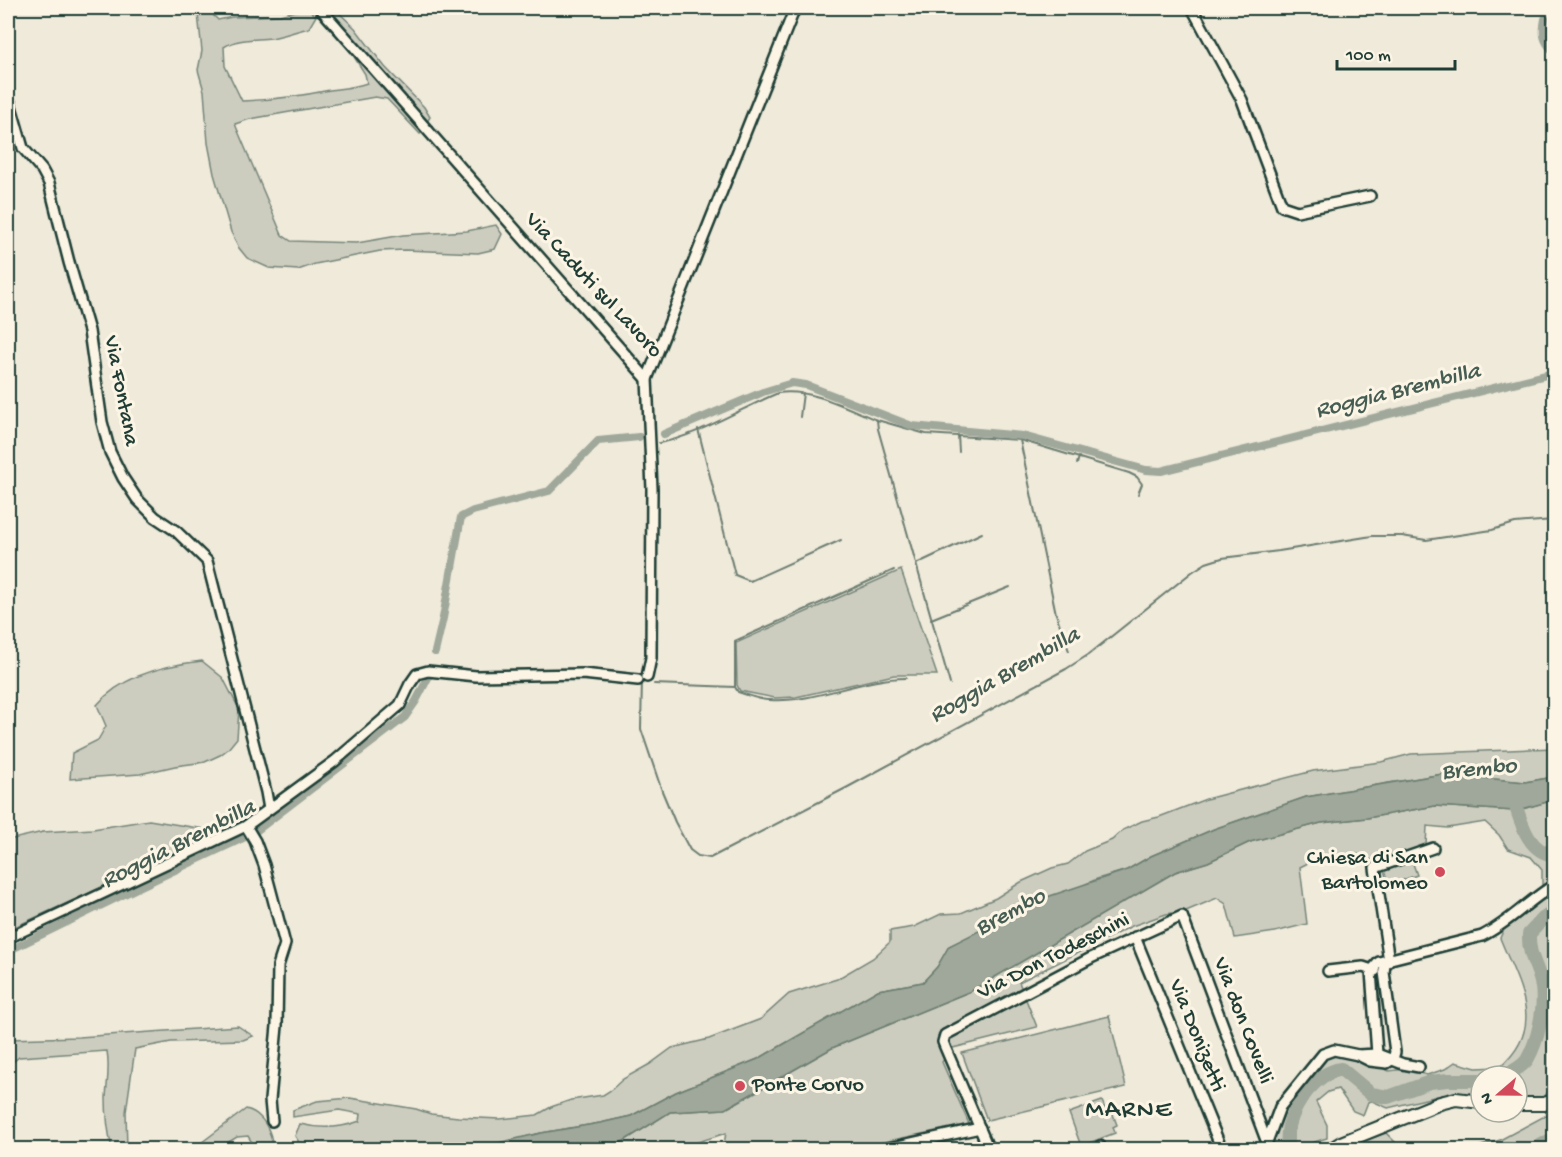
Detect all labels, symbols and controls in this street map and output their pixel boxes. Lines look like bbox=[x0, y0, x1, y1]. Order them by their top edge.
scale bar bbox=[1337, 33, 1456, 71]
text: 100 m bbox=[1345, 46, 1391, 67]
street label: Via Caduti sul Lavoro bbox=[518, 207, 667, 364]
street label: Via Fontana bbox=[96, 333, 144, 449]
water label: Roggia Brembilla bbox=[1313, 357, 1485, 426]
water label: Roggia Brembilla bbox=[925, 620, 1087, 731]
water label: Brembo bbox=[1440, 752, 1519, 788]
water label: Roggia Brembilla bbox=[97, 793, 262, 896]
place label: Chiesa di San Bartolomeo bbox=[1307, 846, 1429, 897]
marker: Chiesa di San Bartolomeo bbox=[1433, 865, 1447, 879]
water label: Brembo bbox=[971, 882, 1052, 943]
street label: Via Don Todeschini bbox=[973, 907, 1134, 1007]
street label: Via don Covelli bbox=[1206, 953, 1278, 1088]
street label: Via Donizetti bbox=[1161, 975, 1230, 1096]
north arrow bbox=[1469, 1064, 1529, 1124]
place label: Ponte Corvo bbox=[751, 1073, 864, 1099]
marker: Ponte Corvo bbox=[733, 1079, 747, 1093]
text: N bbox=[1477, 1089, 1499, 1106]
district label: MARNE bbox=[1085, 1096, 1173, 1127]

